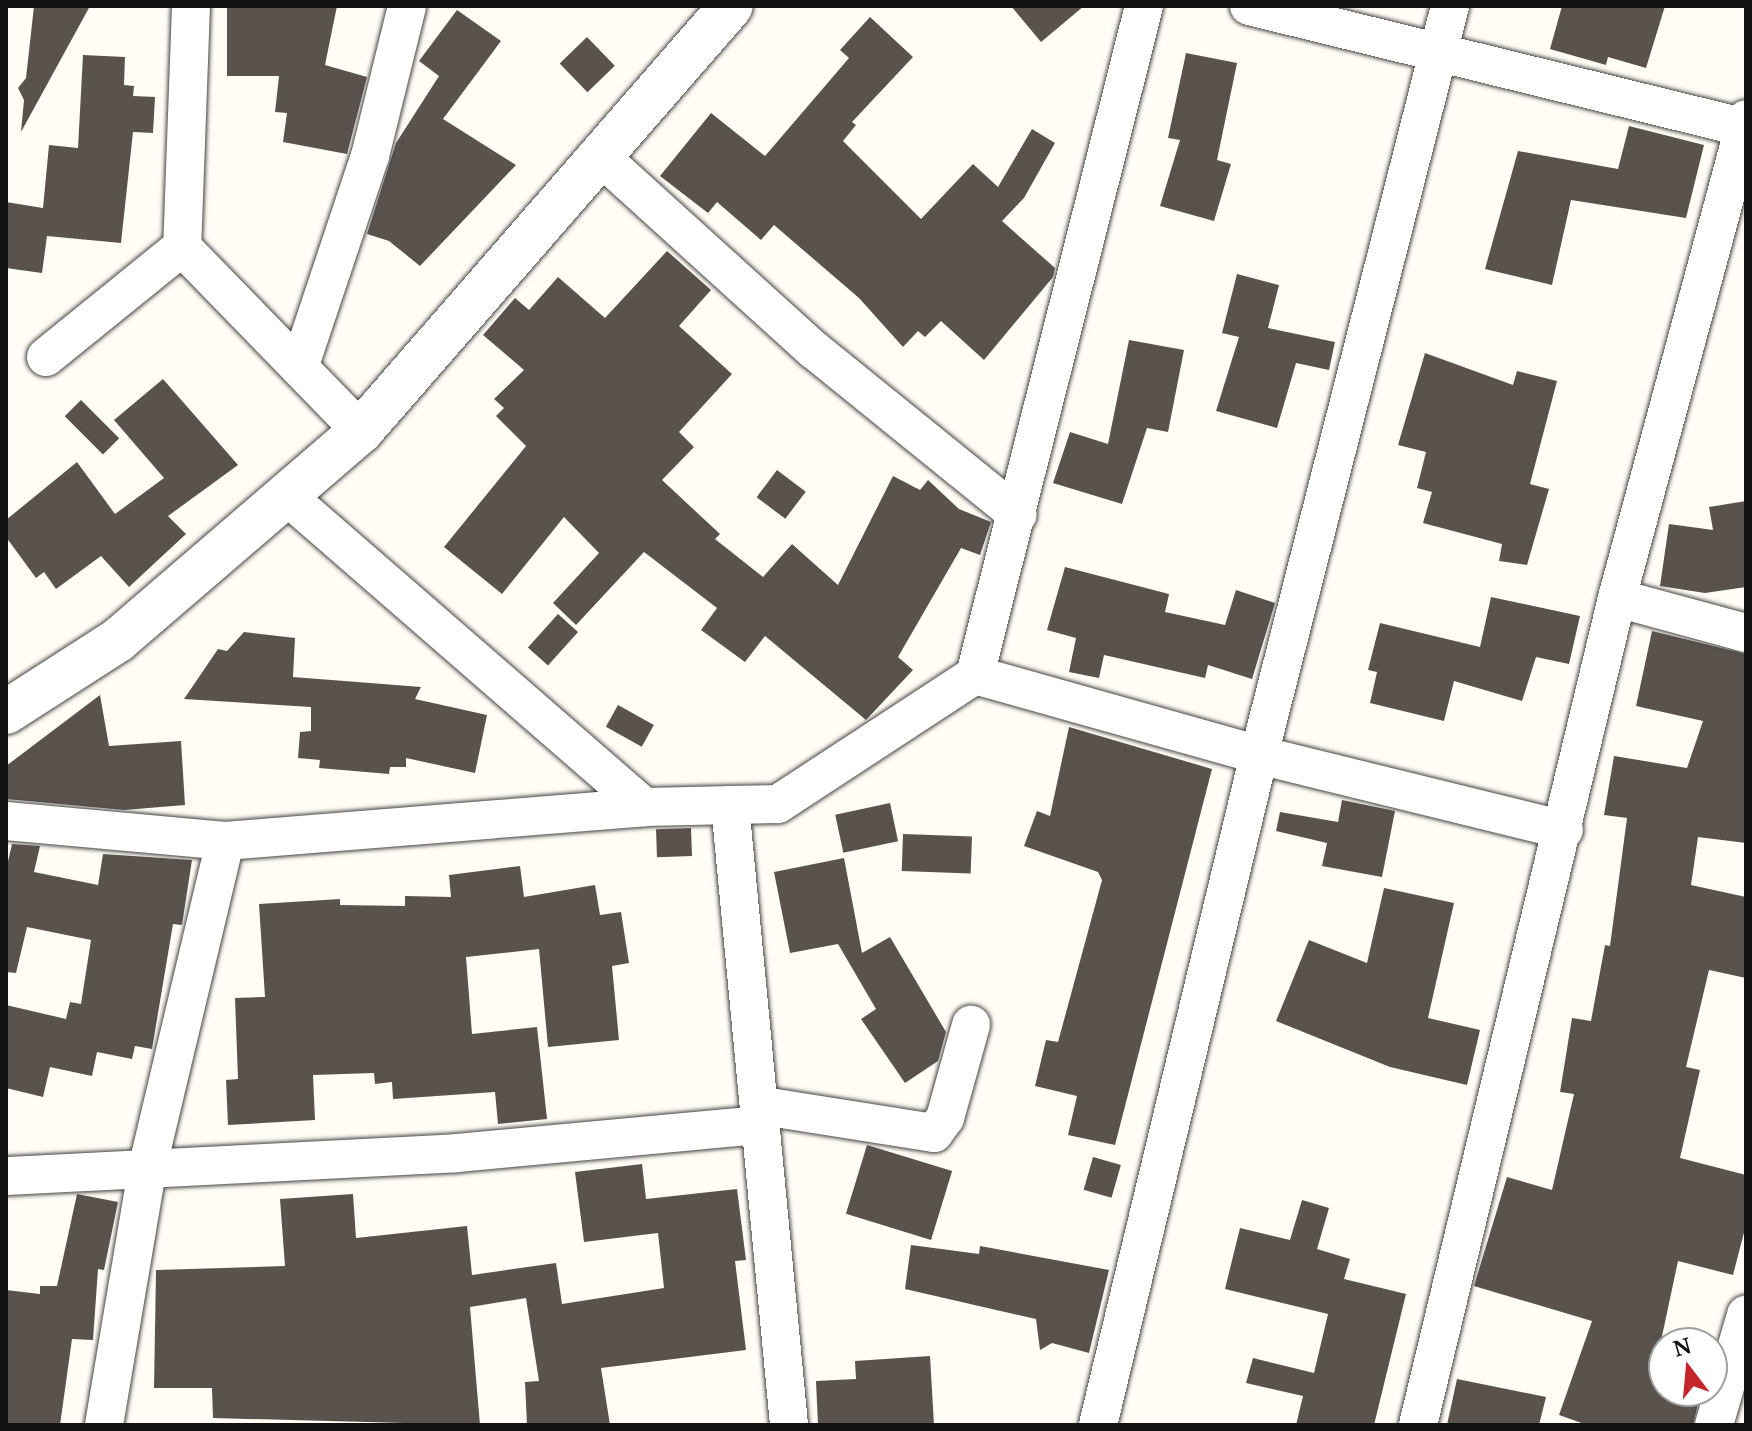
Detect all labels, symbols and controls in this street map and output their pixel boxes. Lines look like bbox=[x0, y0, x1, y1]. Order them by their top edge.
north arrow bbox=[1648, 1327, 1728, 1407]
text: N bbox=[1669, 1329, 1694, 1363]

